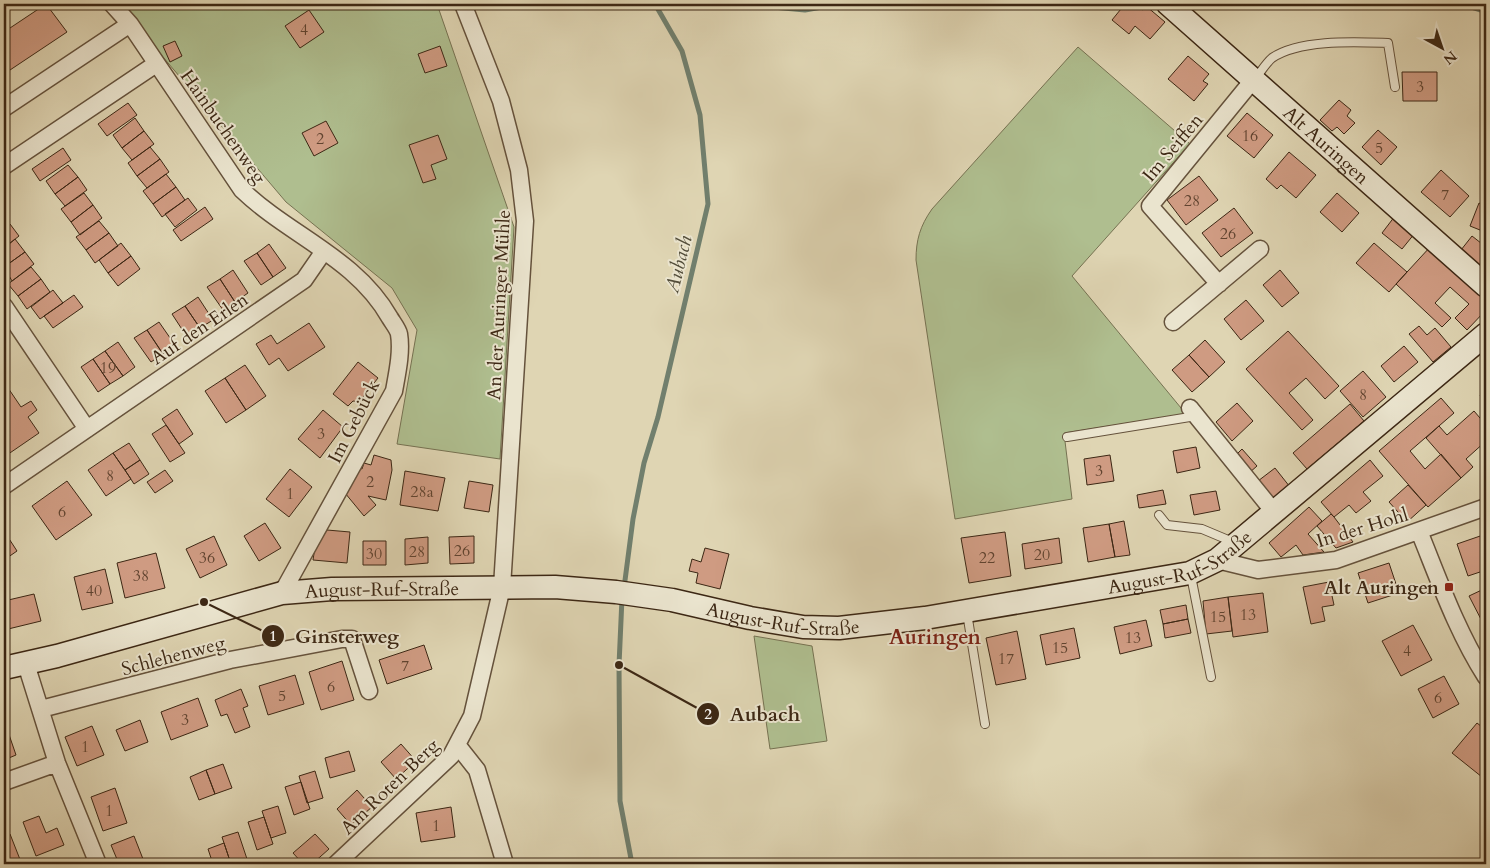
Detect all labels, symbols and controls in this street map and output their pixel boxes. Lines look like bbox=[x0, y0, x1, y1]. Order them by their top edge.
house number: 4 bbox=[300, 19, 308, 41]
north arrow bbox=[1418, 22, 1468, 72]
text: N bbox=[1439, 46, 1461, 69]
street label: Hainbuchenweg bbox=[174, 64, 272, 189]
house number: 3 bbox=[1416, 76, 1424, 98]
street label: Alt Auringen bbox=[1277, 100, 1375, 191]
street label: Im Seiffen bbox=[1136, 108, 1209, 187]
house number: 16 bbox=[1242, 125, 1258, 147]
house number: 2 bbox=[316, 128, 324, 150]
house number: 5 bbox=[1375, 137, 1383, 159]
house number: 7 bbox=[1441, 184, 1449, 206]
house number: 28 bbox=[1184, 190, 1200, 212]
street label: An der Auringer Mühle bbox=[481, 209, 517, 401]
house number: 26 bbox=[1220, 223, 1236, 245]
water label: Aubach bbox=[658, 232, 699, 297]
street label: Auf den Erlen bbox=[146, 287, 254, 371]
house number: 19 bbox=[100, 357, 116, 379]
street label: Im Gebück bbox=[322, 374, 386, 468]
house number: 8 bbox=[1359, 384, 1367, 406]
house number: 3 bbox=[317, 423, 325, 445]
house number: 3 bbox=[1095, 460, 1103, 482]
house number: 8 bbox=[106, 465, 114, 487]
house number: 2 bbox=[366, 471, 374, 493]
house number: 28a bbox=[410, 481, 434, 503]
house number: 1 bbox=[286, 483, 294, 505]
house number: 6 bbox=[58, 501, 66, 523]
street label: In der Hohl bbox=[1313, 502, 1411, 554]
street label: August-Ruf-Straße bbox=[1106, 524, 1258, 601]
house number: 26 bbox=[454, 540, 470, 562]
house number: 28 bbox=[409, 541, 425, 563]
house number: 30 bbox=[366, 543, 382, 565]
house number: 20 bbox=[1034, 544, 1050, 566]
house number: 36 bbox=[199, 547, 215, 569]
house number: 22 bbox=[979, 547, 995, 569]
house number: 38 bbox=[133, 565, 149, 587]
place label: Alt Auringen bbox=[1324, 575, 1440, 601]
street label: August-Ruf-Straße bbox=[304, 576, 459, 605]
house number: 40 bbox=[86, 580, 102, 602]
marker: Alt Auringen bbox=[1443, 581, 1455, 593]
street label: August-Ruf-Straße bbox=[704, 596, 861, 642]
house number: 13 bbox=[1240, 604, 1256, 626]
house number: 15 bbox=[1210, 606, 1226, 628]
callout: Ginsterweg bbox=[260, 618, 409, 653]
text: Ginsterweg bbox=[295, 623, 399, 650]
district label: Auringen bbox=[889, 623, 982, 652]
text: 1 bbox=[269, 626, 277, 646]
house number: 13 bbox=[1125, 627, 1141, 649]
street label: Schlehenweg bbox=[118, 630, 228, 682]
house number: 15 bbox=[1052, 637, 1068, 659]
house number: 4 bbox=[1403, 640, 1411, 662]
house number: 17 bbox=[998, 648, 1014, 670]
house number: 7 bbox=[401, 655, 409, 677]
house number: 6 bbox=[327, 676, 335, 698]
house number: 5 bbox=[278, 685, 286, 707]
house number: 6 bbox=[1434, 687, 1442, 709]
callout: Aubach bbox=[695, 696, 811, 731]
text: Aubach bbox=[730, 701, 801, 728]
text: 2 bbox=[704, 704, 712, 724]
house number: 3 bbox=[181, 709, 189, 731]
street label: Am Roten Berg bbox=[335, 733, 445, 840]
house number: 1 bbox=[81, 736, 89, 758]
house number: 1 bbox=[105, 800, 113, 822]
house number: 1 bbox=[432, 815, 440, 837]

